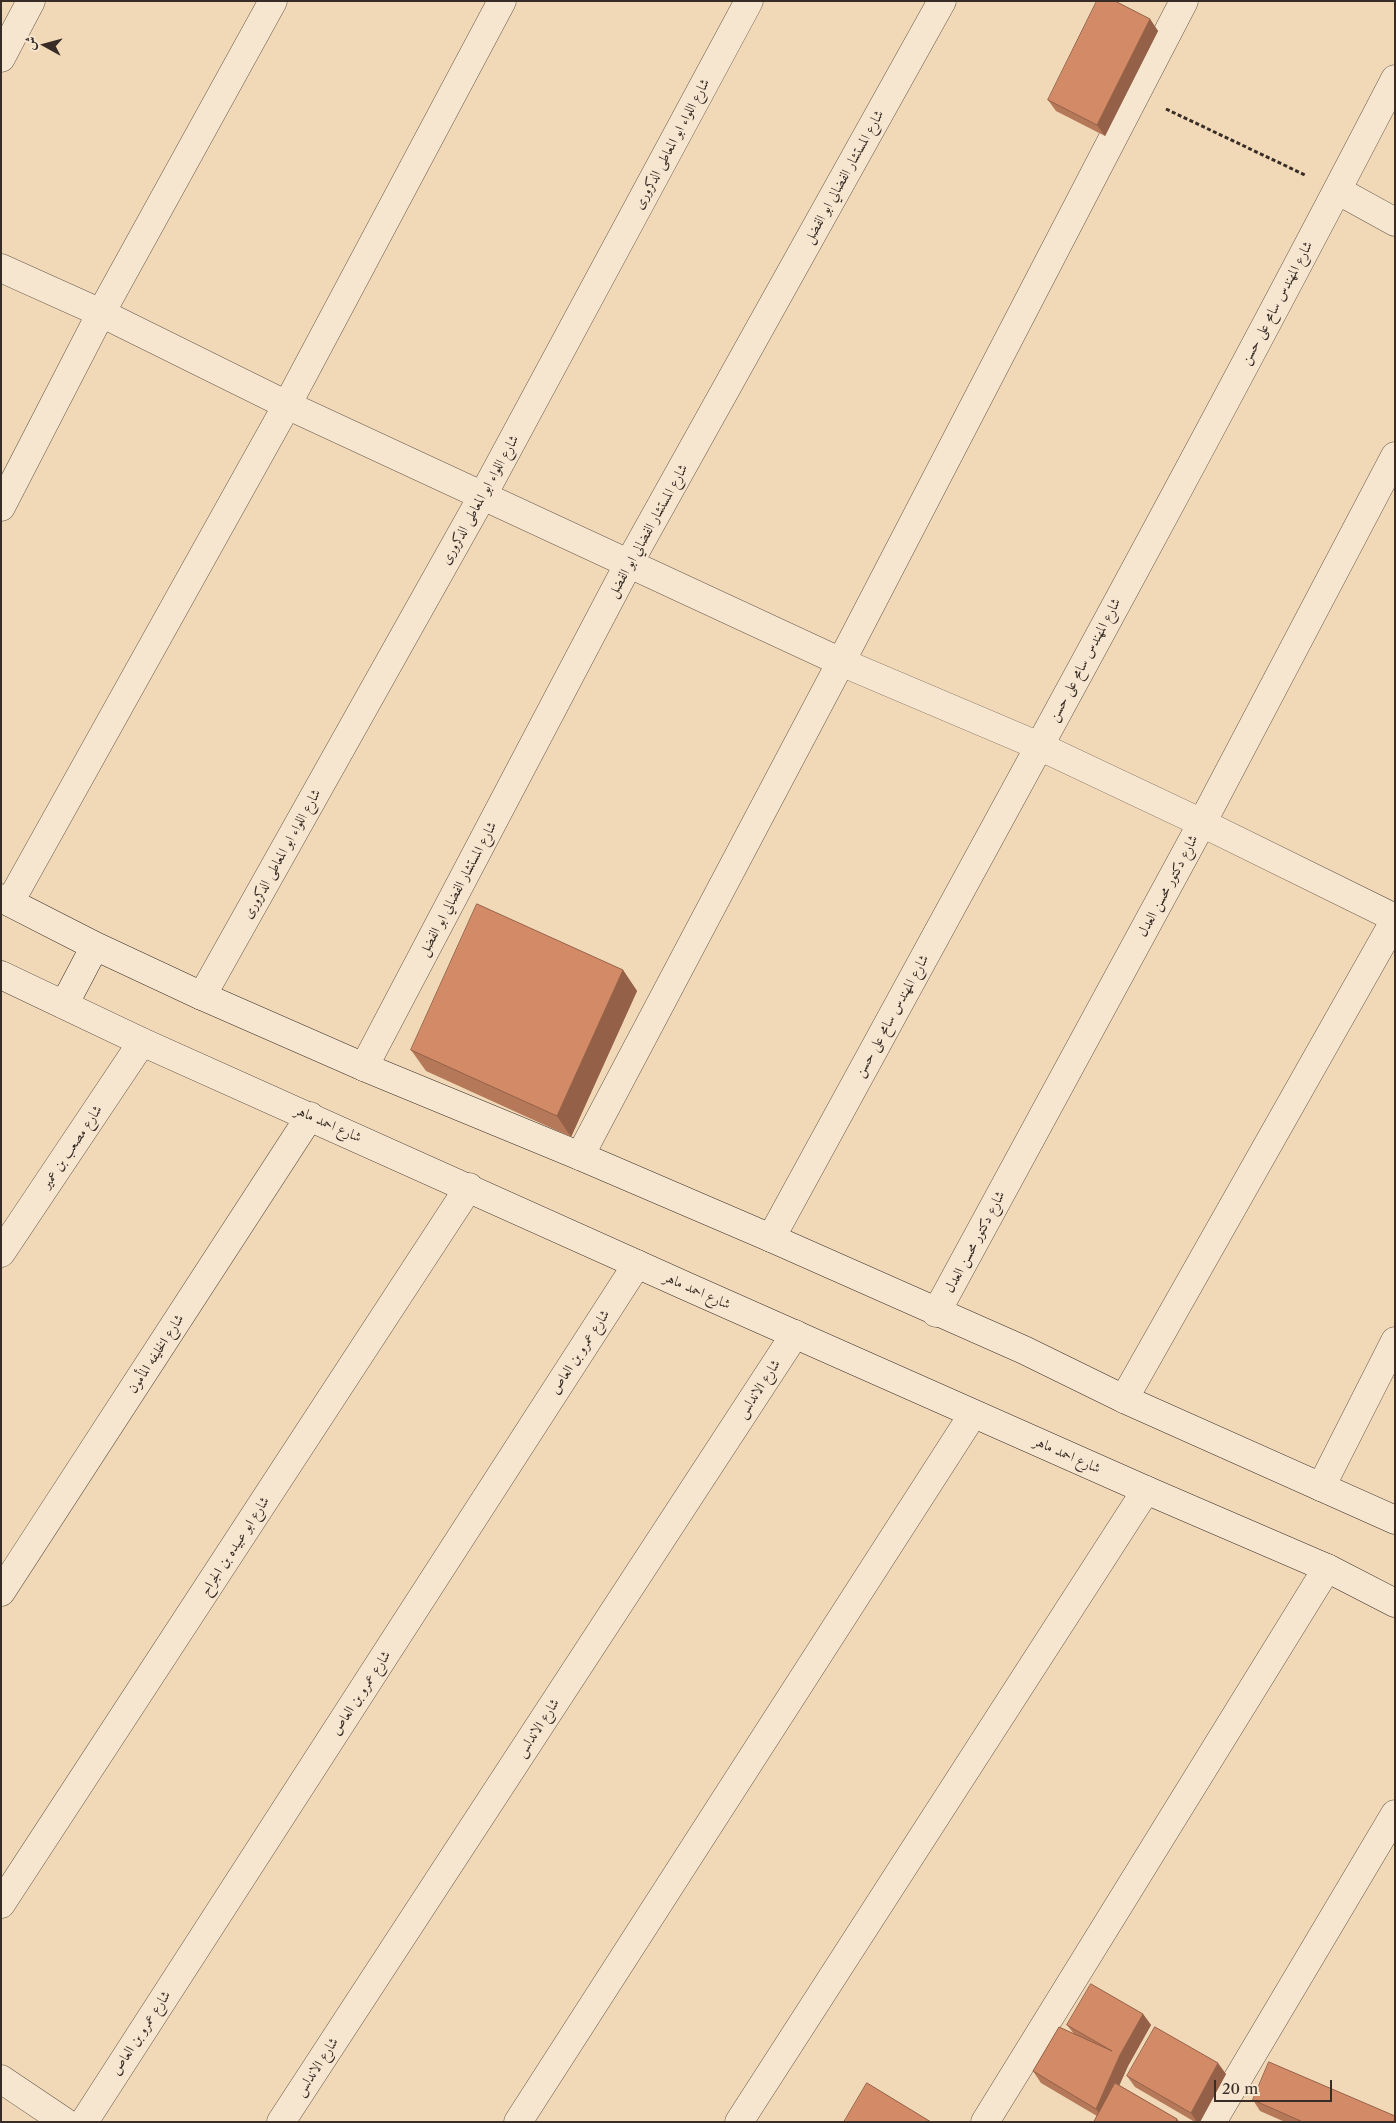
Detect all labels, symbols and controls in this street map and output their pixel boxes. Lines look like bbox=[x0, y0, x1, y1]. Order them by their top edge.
north arrow bbox=[20, 20, 70, 70]
text: ش bbox=[20, 35, 40, 51]
street label: شارع اللواء ابو المعاطى الدكرورى bbox=[630, 76, 714, 212]
street label: شارع المستشار الفضالي ابو الفضل bbox=[800, 107, 888, 247]
street label: شارع المهندس سامح على حسن bbox=[1237, 238, 1317, 368]
street label: شارع اللواء ابو المعاطى الدكرورى bbox=[437, 432, 523, 568]
street label: شارع المستشار الفضالي ابو الفضل bbox=[604, 461, 692, 601]
street label: شارع المهندس سامح على حسن bbox=[1045, 595, 1125, 725]
street label: شارع اللواء ابو المعاطى الدكرورى bbox=[239, 786, 325, 922]
street label: شارع المستشار الفضالي ابو الفضل bbox=[415, 819, 501, 959]
street label: شارع دكتور محسن العدل bbox=[1134, 832, 1202, 940]
street label: شارع المهندس سامح على حسن bbox=[851, 952, 933, 1080]
street label: شارع مصعب بن عمير bbox=[38, 1102, 106, 1192]
street label: شارع احمد ماهر bbox=[292, 1102, 364, 1146]
street label: شارع دكتور محسن العدل bbox=[941, 1188, 1009, 1296]
street label: شارع احمد ماهر bbox=[661, 1269, 733, 1313]
street label: شارع عمرو بن العاص bbox=[547, 1307, 613, 1397]
street label: شارع الخليفه المأمون bbox=[124, 1311, 188, 1397]
street label: شارع الاندلس bbox=[734, 1356, 784, 1422]
street label: شارع احمد ماهر bbox=[1031, 1433, 1103, 1477]
street label: شارع ابو عبيده بن الجراح bbox=[197, 1493, 273, 1599]
street label: شارع عمرو بن العاص bbox=[328, 1648, 394, 1738]
street label: شارع الاندلس bbox=[513, 1695, 563, 1761]
street label: شارع عمرو بن العاص bbox=[108, 1988, 174, 2078]
street label: شارع الاندلس bbox=[292, 2034, 342, 2100]
scale bar bbox=[1216, 2070, 1334, 2102]
text: 20 m bbox=[1222, 2079, 1258, 2098]

